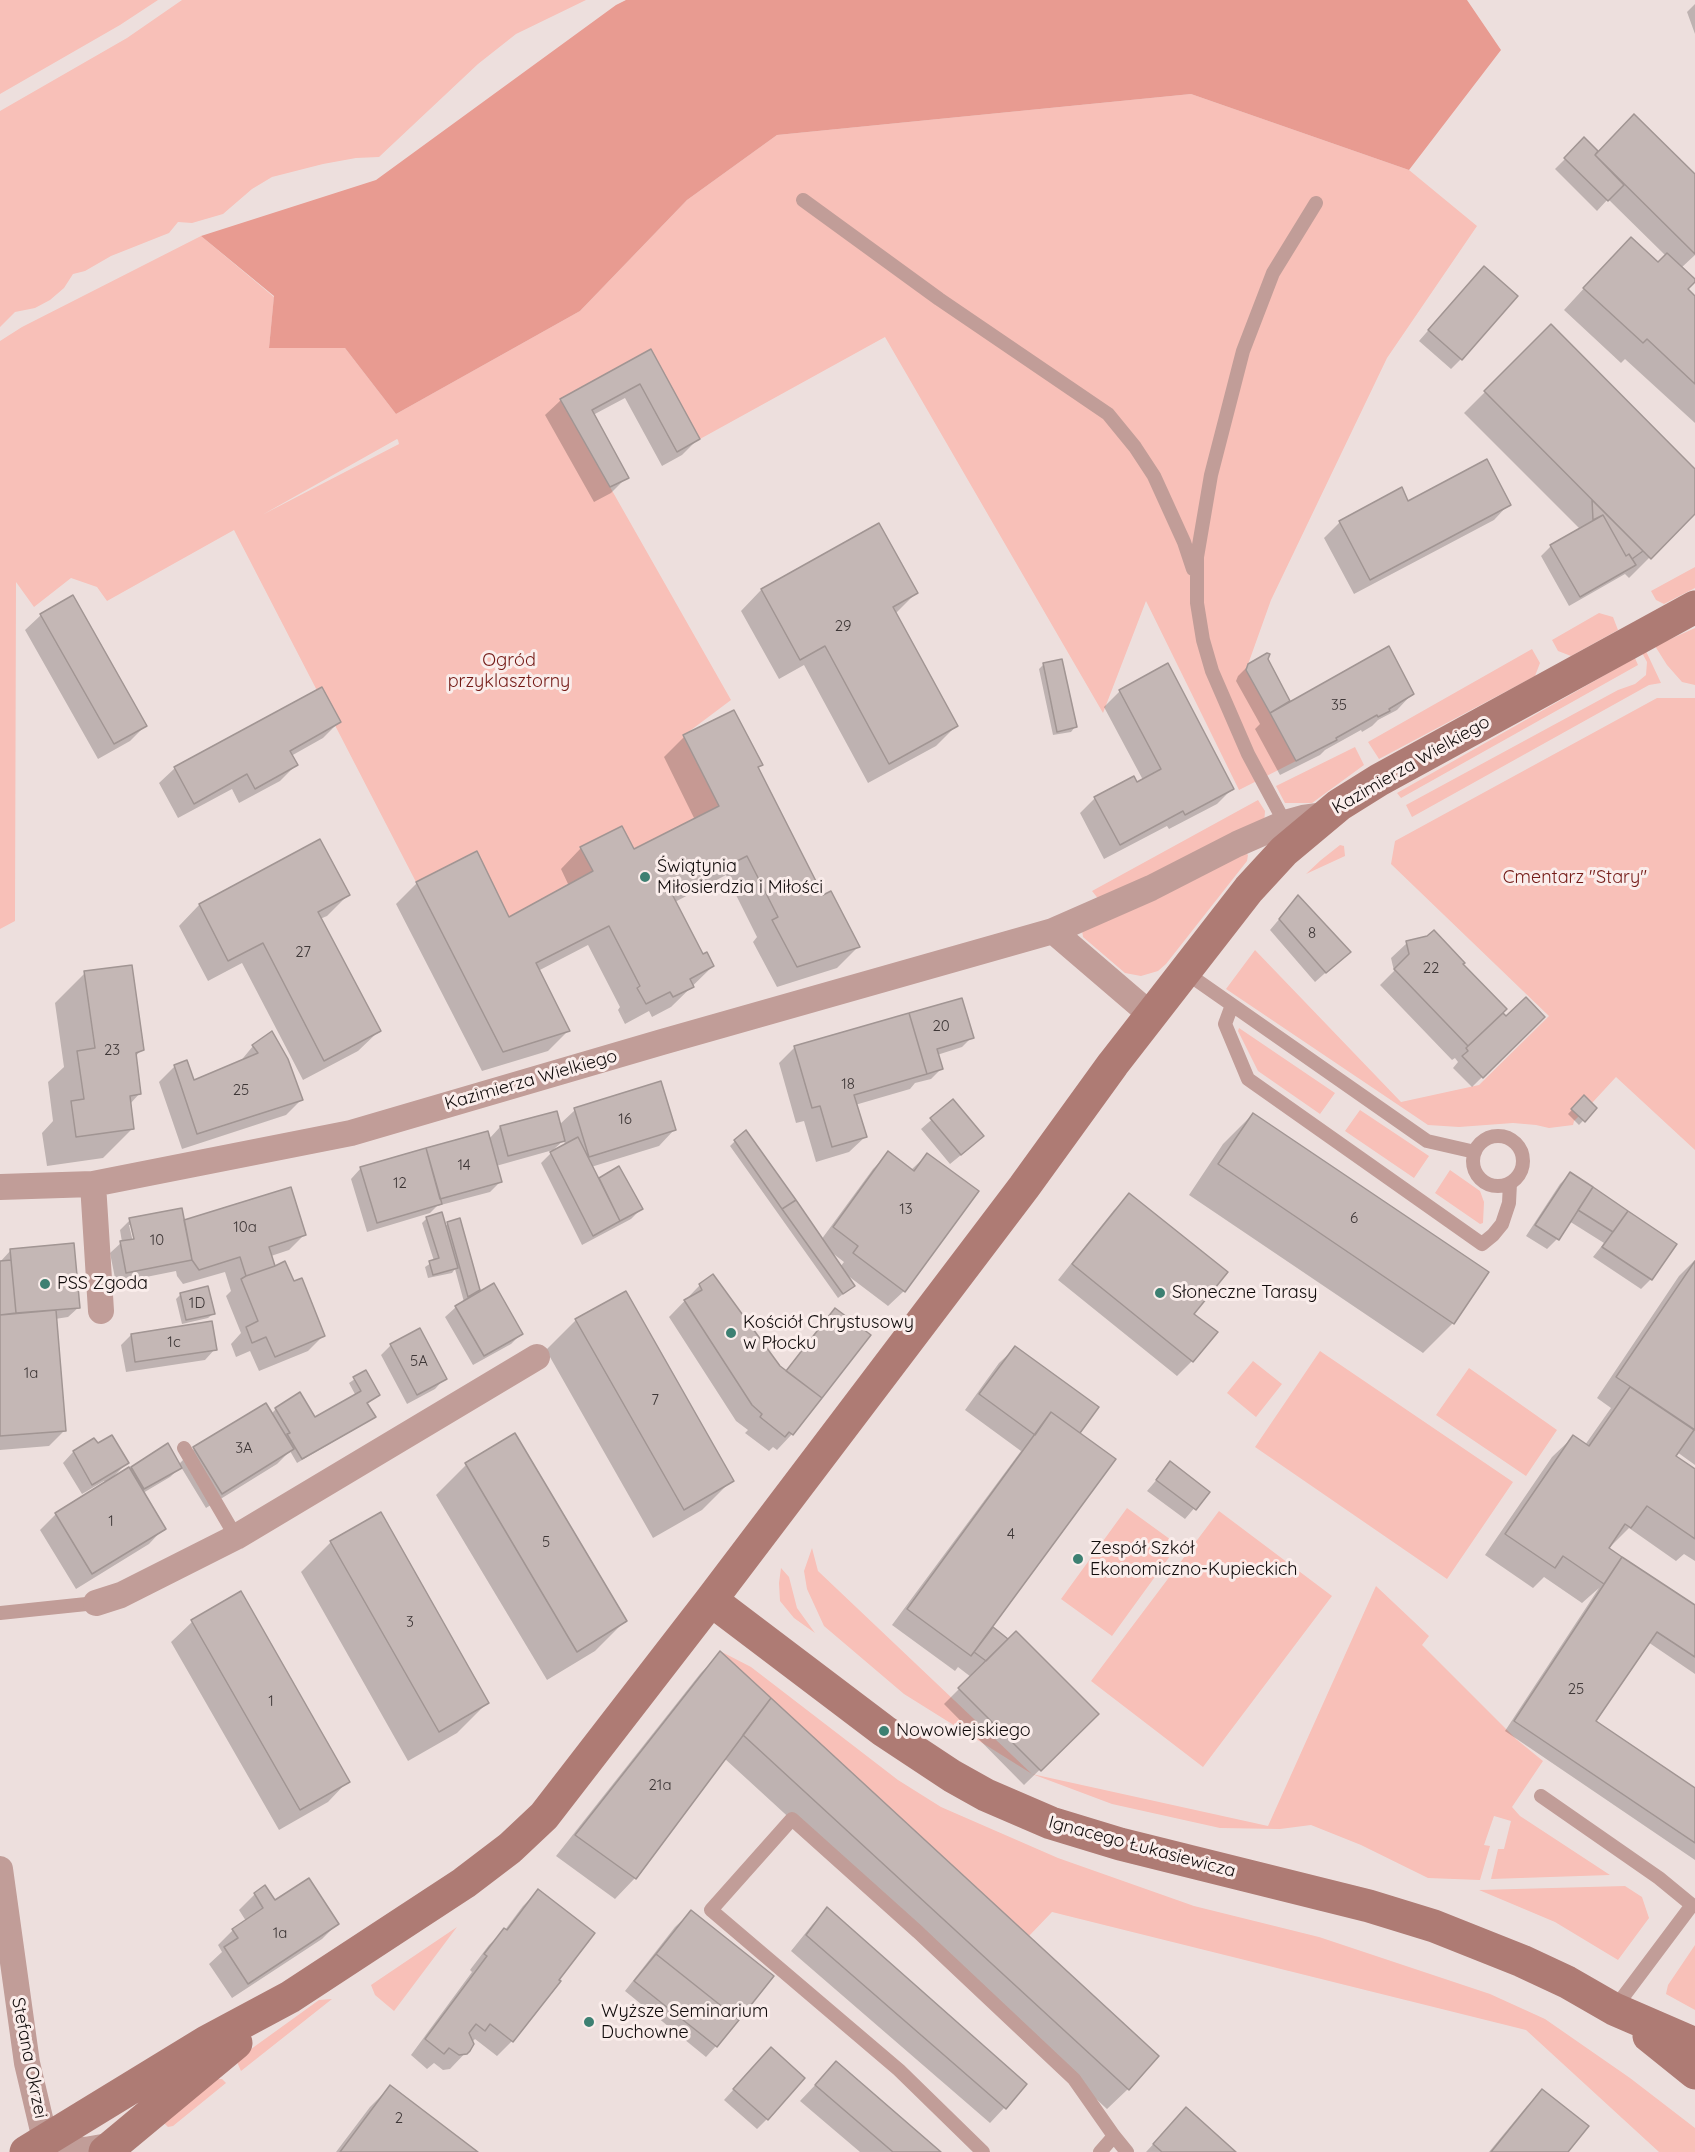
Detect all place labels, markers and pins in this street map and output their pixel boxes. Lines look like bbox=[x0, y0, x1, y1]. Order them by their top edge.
place label: Świątynia Miłosierdzia i Miłości bbox=[657, 856, 823, 898]
marker: Świątynia Miłosierdzia i Miłości bbox=[638, 870, 652, 884]
place label: PSS Zgoda bbox=[57, 1273, 148, 1295]
marker: PSS Zgoda bbox=[38, 1277, 52, 1291]
place label: Słoneczne Tarasy bbox=[1172, 1282, 1317, 1304]
marker: Słoneczne Tarasy bbox=[1153, 1286, 1167, 1300]
place label: Kościół Chrystusowy w Płocku bbox=[743, 1312, 914, 1354]
marker: Kościół Chrystusowy w Płocku bbox=[724, 1326, 738, 1340]
place label: Zespół Szkół Ekonomiczno-Kupieckich bbox=[1090, 1538, 1298, 1580]
marker: Zespół Szkół Ekonomiczno-Kupieckich bbox=[1071, 1552, 1085, 1566]
place label: Nowowiejskiego bbox=[896, 1720, 1031, 1742]
marker: Nowowiejskiego bbox=[877, 1724, 891, 1738]
place label: Wyższe Seminarium Duchowne bbox=[601, 2001, 769, 2044]
marker: Wyższe Seminarium Duchowne bbox=[582, 2015, 596, 2029]

